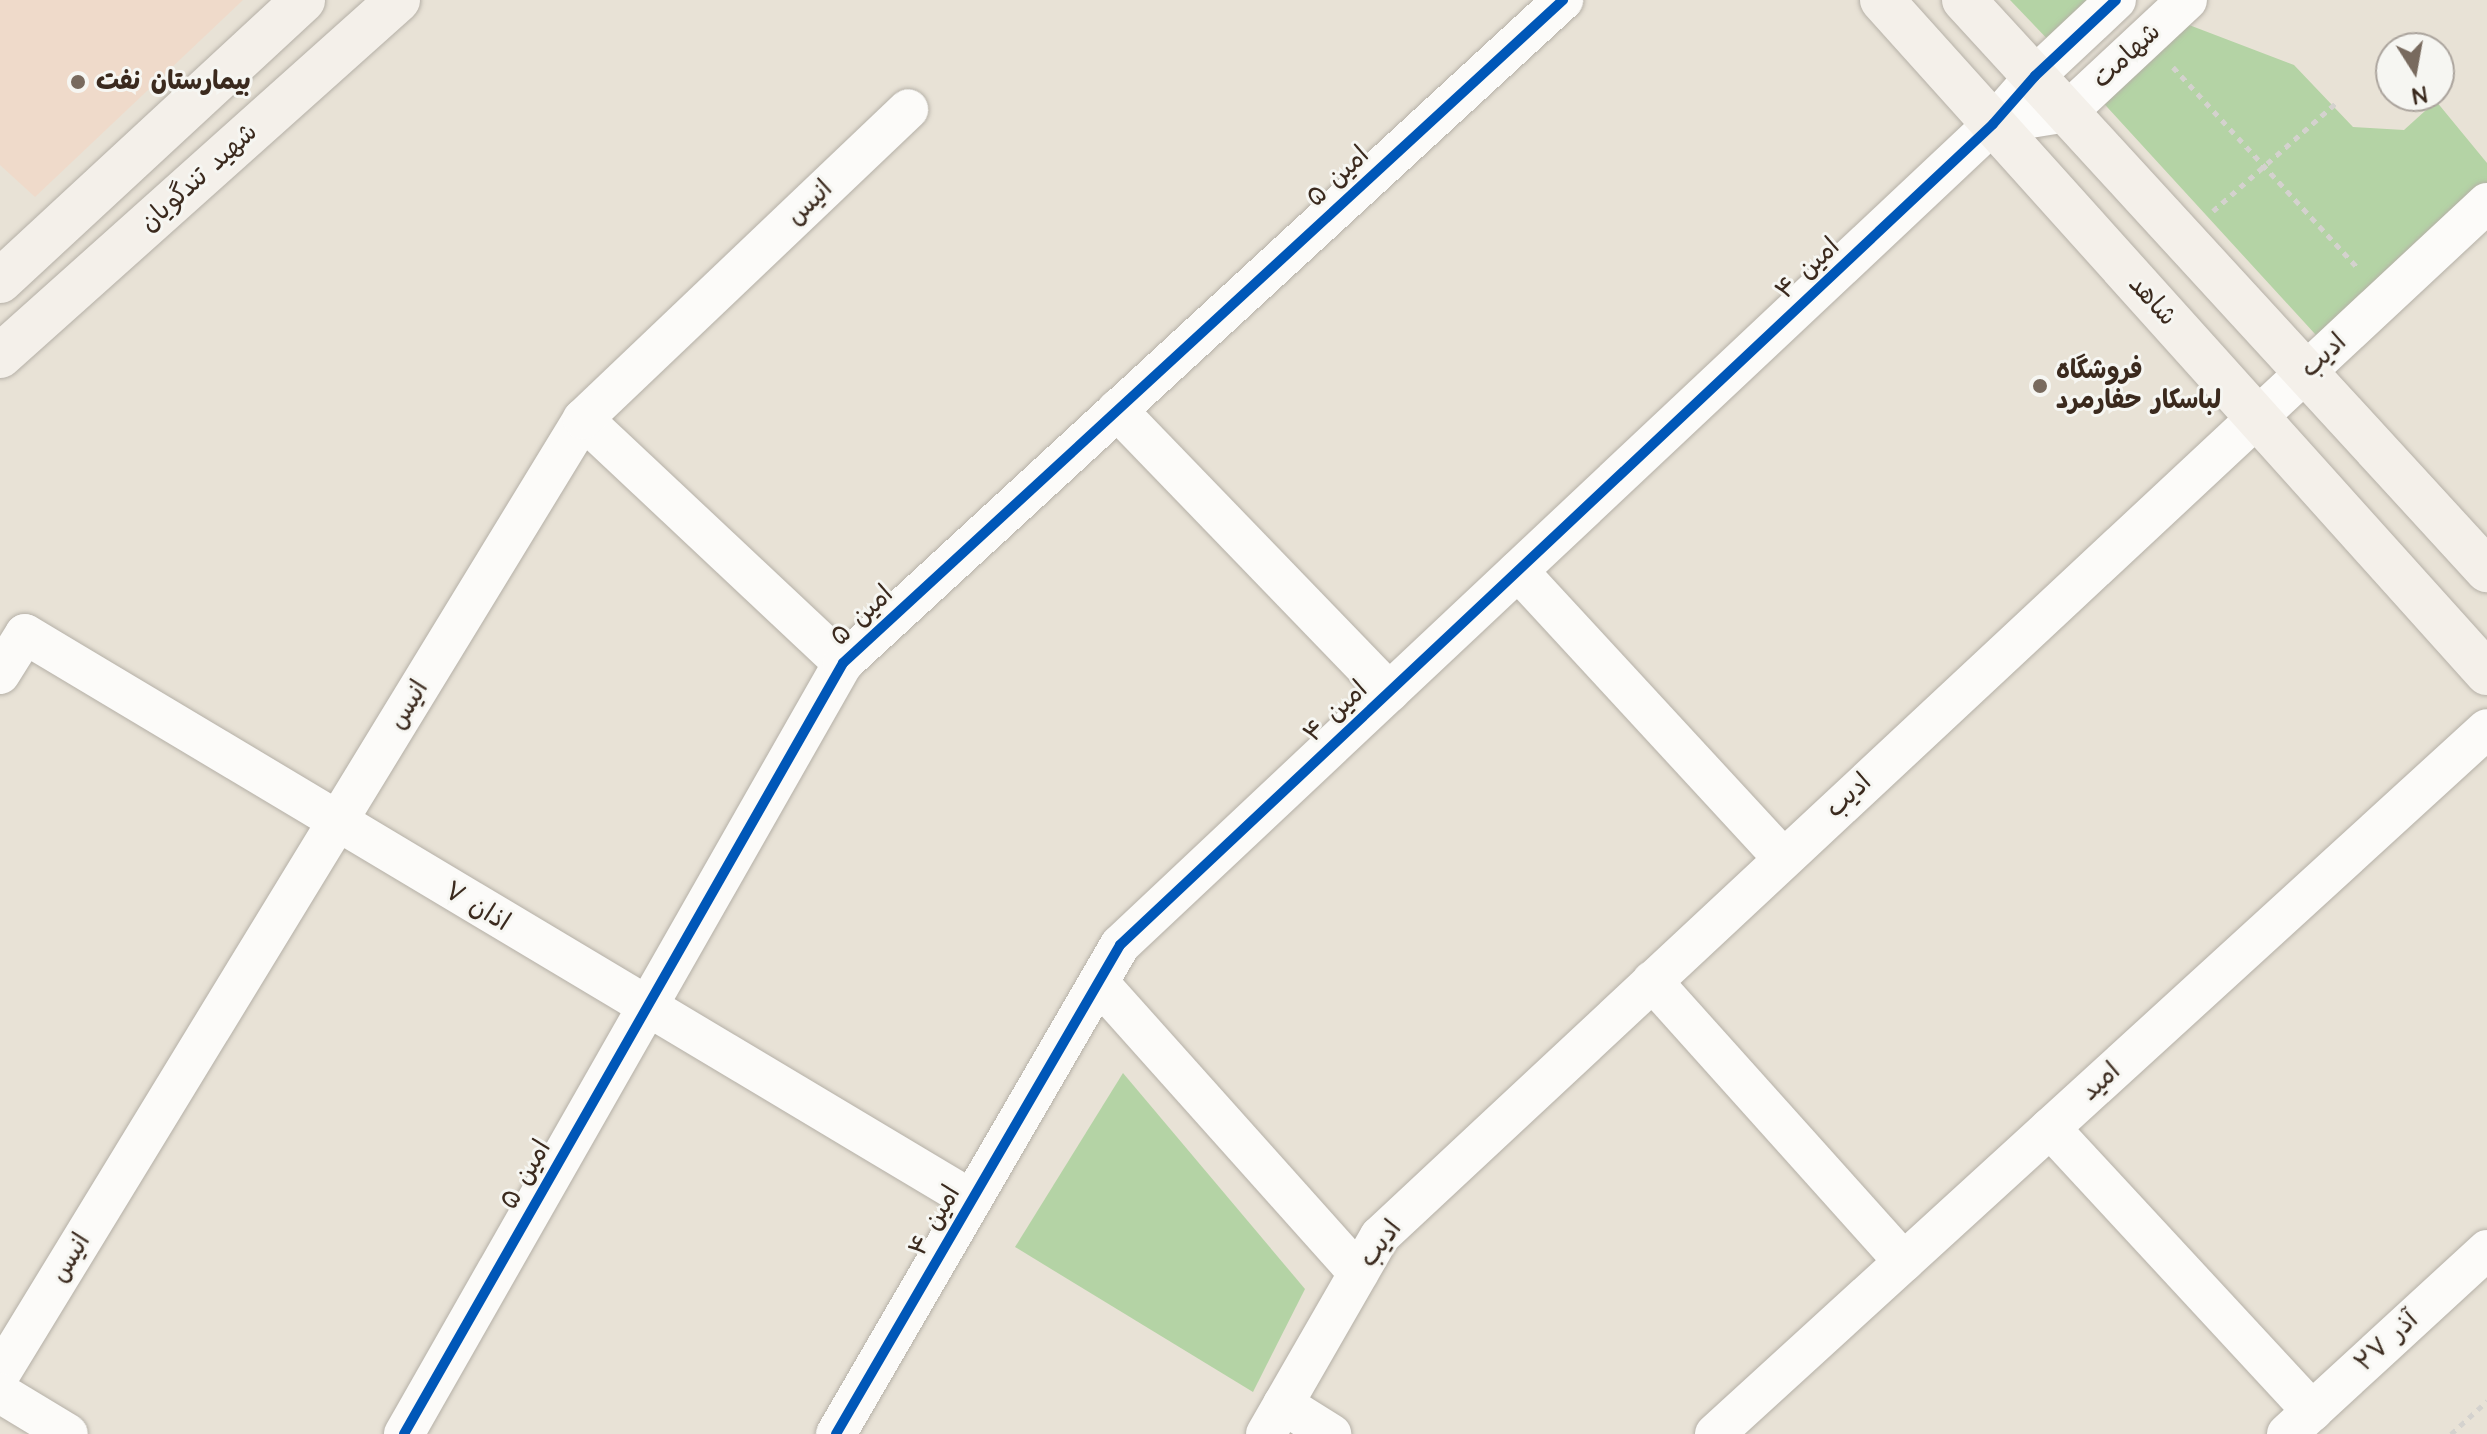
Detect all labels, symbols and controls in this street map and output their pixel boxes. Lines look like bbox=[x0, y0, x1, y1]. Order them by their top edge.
street label: شهامت bbox=[2086, 17, 2168, 95]
north arrow bbox=[2375, 32, 2455, 112]
place label: بیمارستان نفت bbox=[96, 66, 251, 98]
marker: بیمارستان نفت bbox=[67, 71, 89, 93]
text: N bbox=[2410, 78, 2429, 111]
street label: شهید تندگویان bbox=[134, 117, 264, 239]
street label: امین ۵ bbox=[1300, 140, 1376, 214]
street label: انیس bbox=[780, 174, 840, 232]
street label: امین ۴ bbox=[1769, 232, 1847, 306]
street label: شاهد bbox=[2121, 269, 2183, 333]
street label: ادیب bbox=[2295, 327, 2353, 385]
place label: فروشگاه لباسکار حفارمرد bbox=[2056, 355, 2221, 416]
marker: فروشگاه لباسکار حفارمرد bbox=[2031, 377, 2049, 395]
street label: امین ۵ bbox=[824, 579, 900, 653]
street label: انیس bbox=[382, 675, 436, 735]
street label: امین ۴ bbox=[1297, 675, 1375, 749]
street label: ادیب bbox=[1820, 767, 1878, 825]
street label: اذان ۷ bbox=[439, 875, 515, 939]
street label: امید bbox=[2075, 1056, 2127, 1108]
street label: امین ۵ bbox=[494, 1135, 558, 1215]
street label: امین ۴ bbox=[902, 1180, 968, 1262]
street label: ادیب bbox=[1353, 1214, 1409, 1274]
street label: انیس bbox=[44, 1228, 98, 1288]
street label: آذر ۲۷ bbox=[2349, 1305, 2425, 1379]

